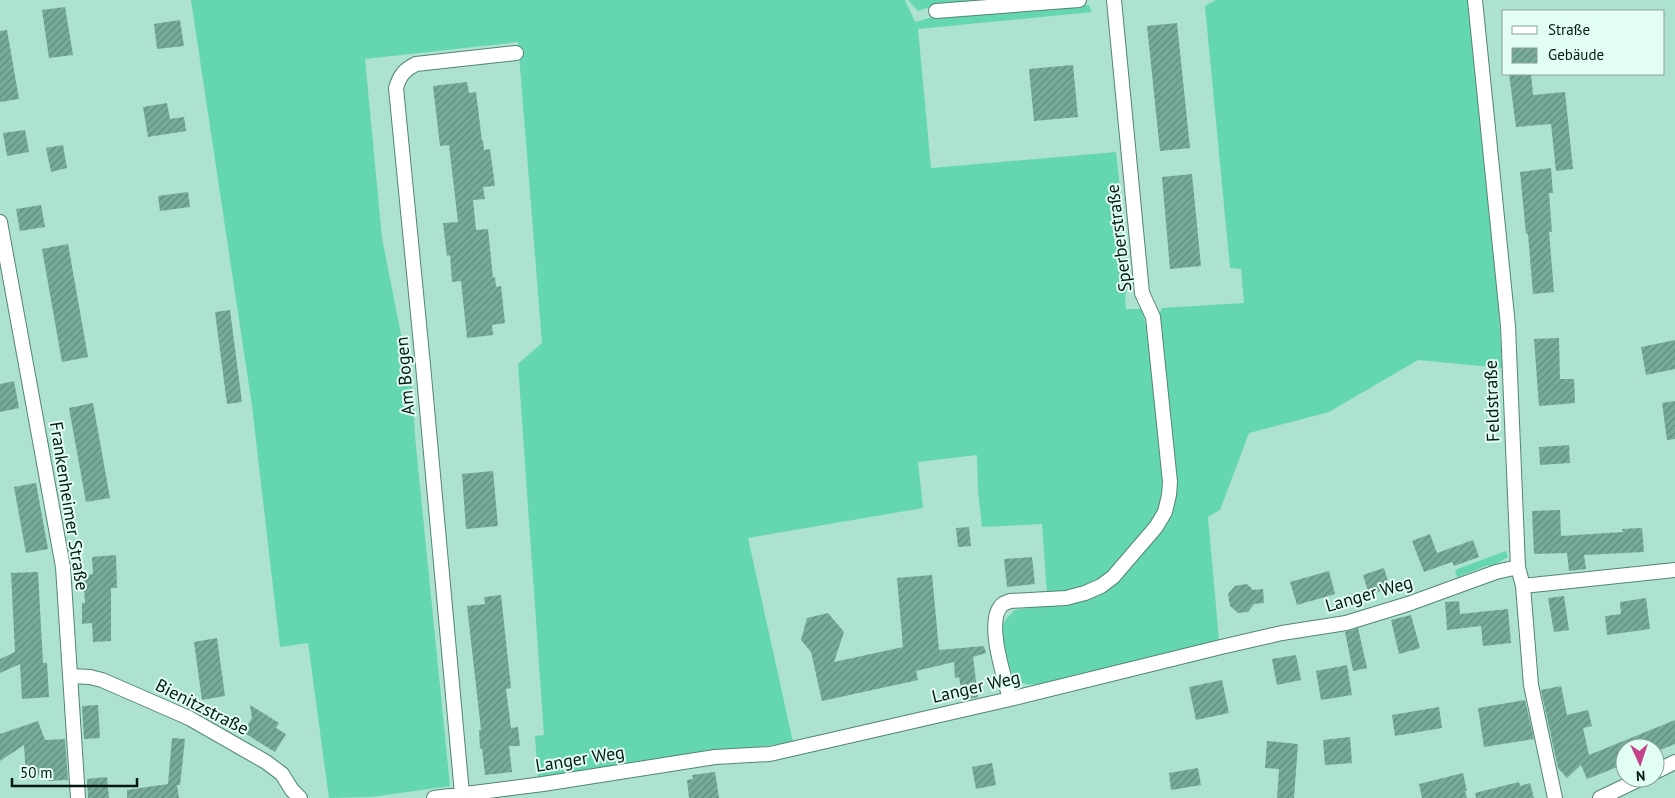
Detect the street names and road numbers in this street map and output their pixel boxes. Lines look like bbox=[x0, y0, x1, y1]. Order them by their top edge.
street label: Sperberstraße bbox=[1101, 183, 1137, 293]
street label: Am Bogen bbox=[390, 336, 419, 416]
street label: Feldstraße bbox=[1479, 360, 1504, 442]
street label: Frankenheimer Straße bbox=[45, 420, 94, 592]
street label: Langer Weg bbox=[1322, 570, 1415, 617]
street label: Langer Weg bbox=[930, 665, 1022, 708]
street label: Bienitzstraße bbox=[152, 673, 253, 740]
street label: Langer Weg bbox=[534, 740, 626, 777]

